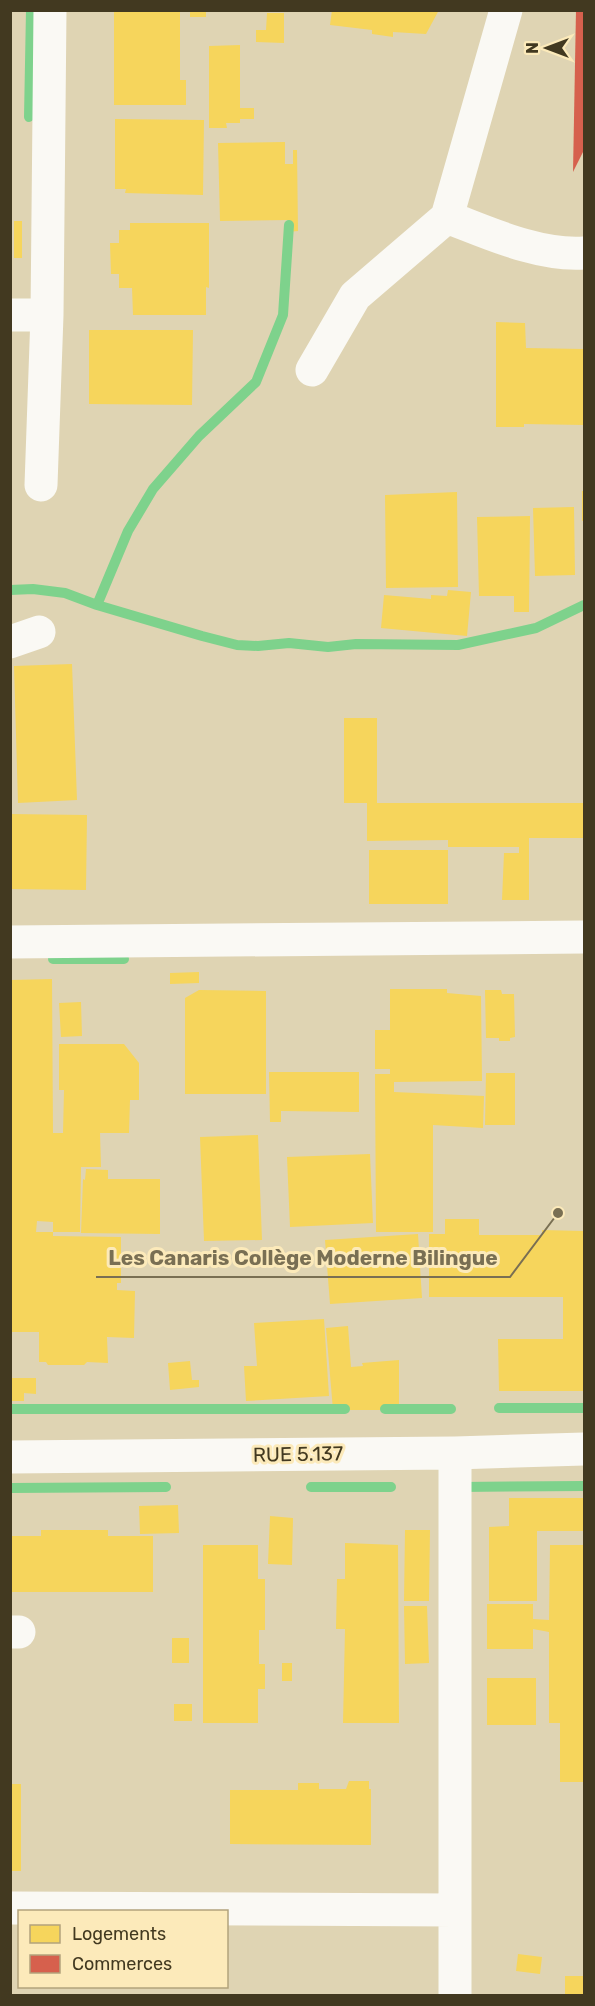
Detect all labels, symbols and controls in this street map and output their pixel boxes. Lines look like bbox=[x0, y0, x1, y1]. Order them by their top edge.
north arrow bbox=[517, 18, 577, 78]
text: N bbox=[523, 42, 542, 54]
callout: Les Canaris Collège Moderne Bilingue bbox=[96, 1238, 510, 1277]
text: Les Canaris Collège Moderne Bilingue bbox=[108, 1245, 498, 1270]
street label: RUE 5.137 bbox=[253, 1441, 343, 1467]
legend bbox=[18, 1910, 228, 1988]
text: Logements bbox=[72, 1923, 166, 1945]
text: Commerces bbox=[72, 1953, 172, 1975]

